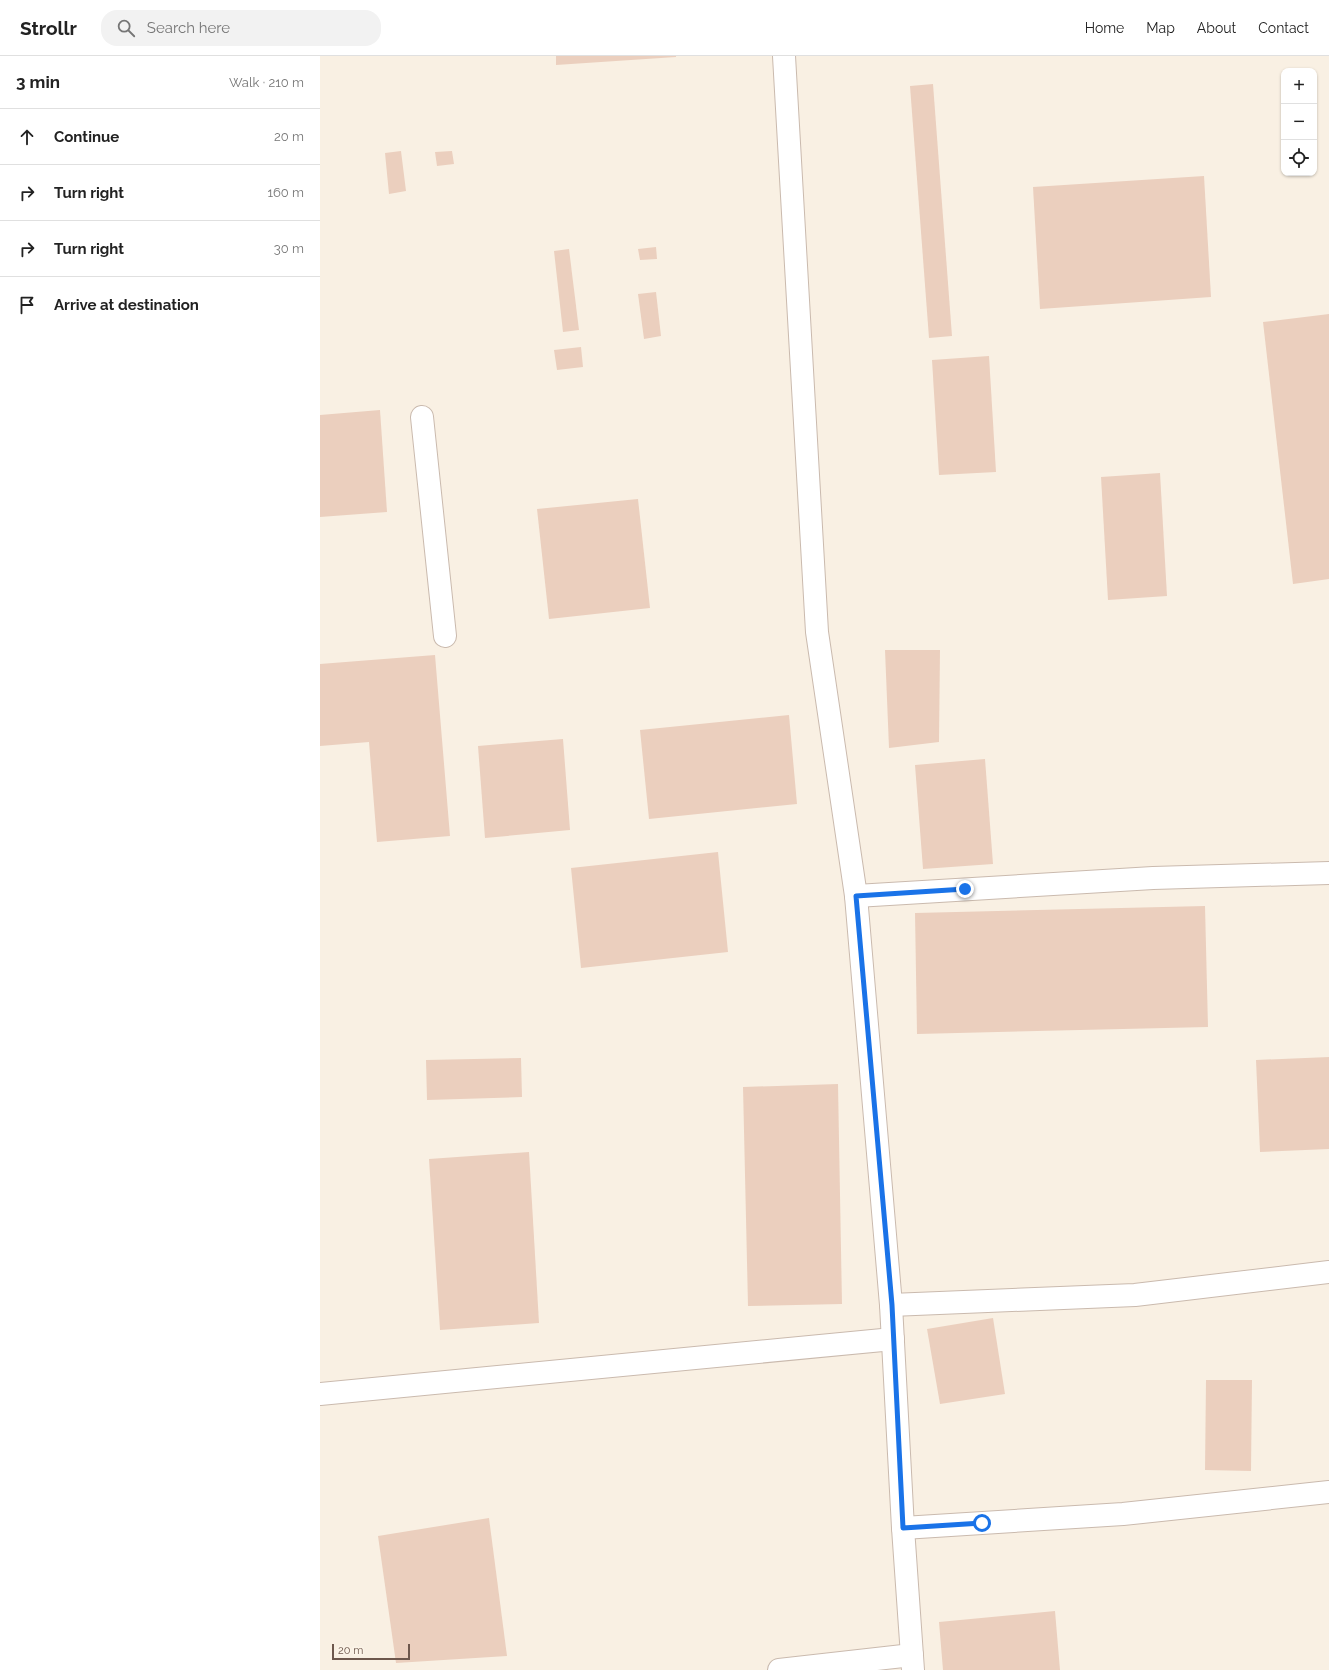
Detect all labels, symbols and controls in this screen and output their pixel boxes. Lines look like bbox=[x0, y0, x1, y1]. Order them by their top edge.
search box bbox=[101, 10, 381, 46]
text: Strollr bbox=[20, 17, 77, 39]
icon: search bbox=[115, 17, 137, 39]
text: Search here bbox=[147, 19, 230, 37]
text: Home bbox=[1085, 20, 1124, 36]
text: Map bbox=[1146, 20, 1175, 36]
text: About bbox=[1197, 20, 1236, 36]
text: Contact bbox=[1258, 20, 1309, 36]
map controls bbox=[1281, 68, 1317, 176]
button: + bbox=[1281, 68, 1317, 104]
text: 3 min bbox=[16, 72, 60, 92]
text: Walk · 210 m bbox=[229, 75, 304, 90]
button: − bbox=[1281, 104, 1317, 140]
icon: ahead bbox=[16, 126, 38, 148]
text: Continue bbox=[54, 128, 119, 146]
text: 20 m bbox=[274, 129, 304, 144]
button: locate bbox=[1281, 140, 1317, 176]
icon: right bbox=[16, 182, 38, 204]
text: Turn right bbox=[54, 184, 124, 202]
text: 160 m bbox=[267, 185, 304, 200]
icon: right bbox=[16, 238, 38, 260]
text: Turn right bbox=[54, 240, 124, 258]
text: 30 m bbox=[274, 241, 304, 256]
icon: arrive bbox=[16, 294, 38, 316]
text: Arrive at destination bbox=[54, 296, 199, 314]
route end bbox=[956, 880, 974, 898]
route start bbox=[973, 1514, 991, 1532]
scale bar bbox=[332, 1642, 410, 1661]
text: 20 m bbox=[338, 1644, 363, 1657]

